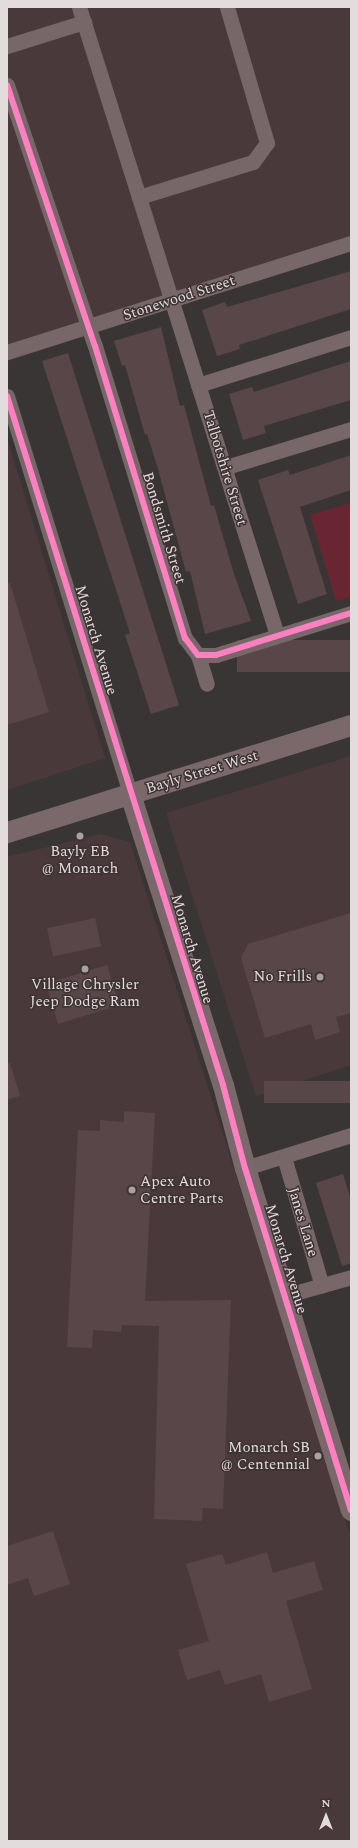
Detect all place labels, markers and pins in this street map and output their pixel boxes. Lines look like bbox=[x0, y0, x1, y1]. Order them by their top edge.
marker: Bayly EB @ Monarch bbox=[75, 831, 85, 841]
place label: Bayly EB @ Monarch bbox=[42, 842, 118, 877]
marker: Village Chrysler Jeep Dodge Ram bbox=[80, 964, 90, 974]
place label: No Frills bbox=[253, 968, 312, 986]
marker: No Frills bbox=[315, 972, 325, 982]
place label: Village Chrysler Jeep Dodge Ram bbox=[30, 975, 140, 1010]
place label: Apex Auto Centre Parts bbox=[140, 1172, 224, 1207]
marker: Apex Auto Centre Parts bbox=[127, 1185, 137, 1195]
place label: Monarch SB @ Centennial bbox=[221, 1438, 310, 1473]
marker: Monarch SB @ Centennial bbox=[313, 1451, 323, 1461]

